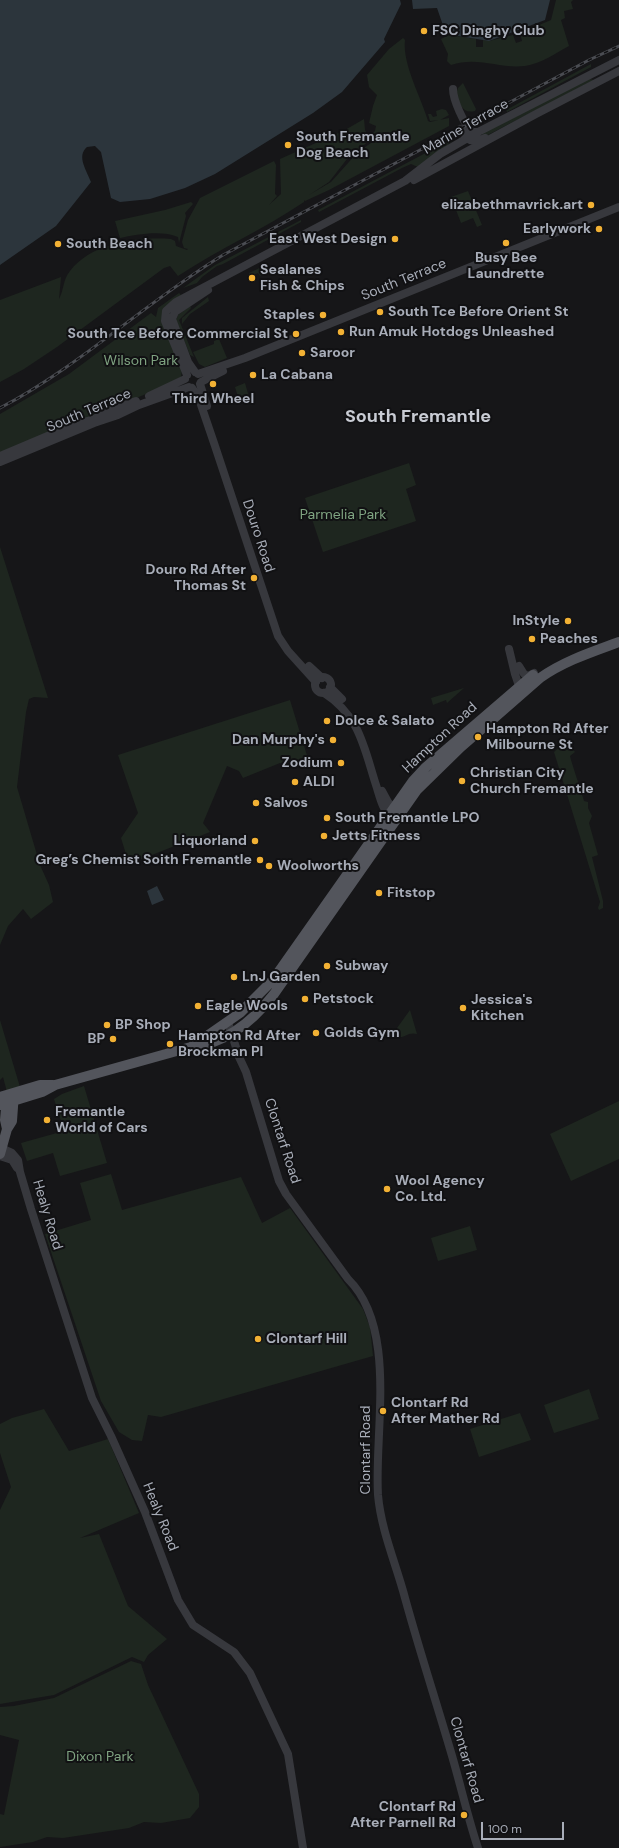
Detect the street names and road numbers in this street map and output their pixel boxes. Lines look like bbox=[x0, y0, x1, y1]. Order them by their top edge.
street label: Marine Terrace bbox=[420, 96, 512, 158]
street label: South Terrace bbox=[359, 255, 449, 305]
street label: South Terrace bbox=[44, 386, 134, 436]
street label: Douro Road bbox=[238, 498, 278, 574]
street label: Hampton Road bbox=[399, 699, 481, 777]
street label: Clontarf Road bbox=[260, 1096, 304, 1186]
street label: Healy Road bbox=[28, 1178, 66, 1252]
street label: Clontarf Road bbox=[358, 1406, 374, 1494]
street label: Healy Road bbox=[139, 1480, 181, 1554]
street label: Clontarf Road bbox=[446, 1715, 486, 1805]

